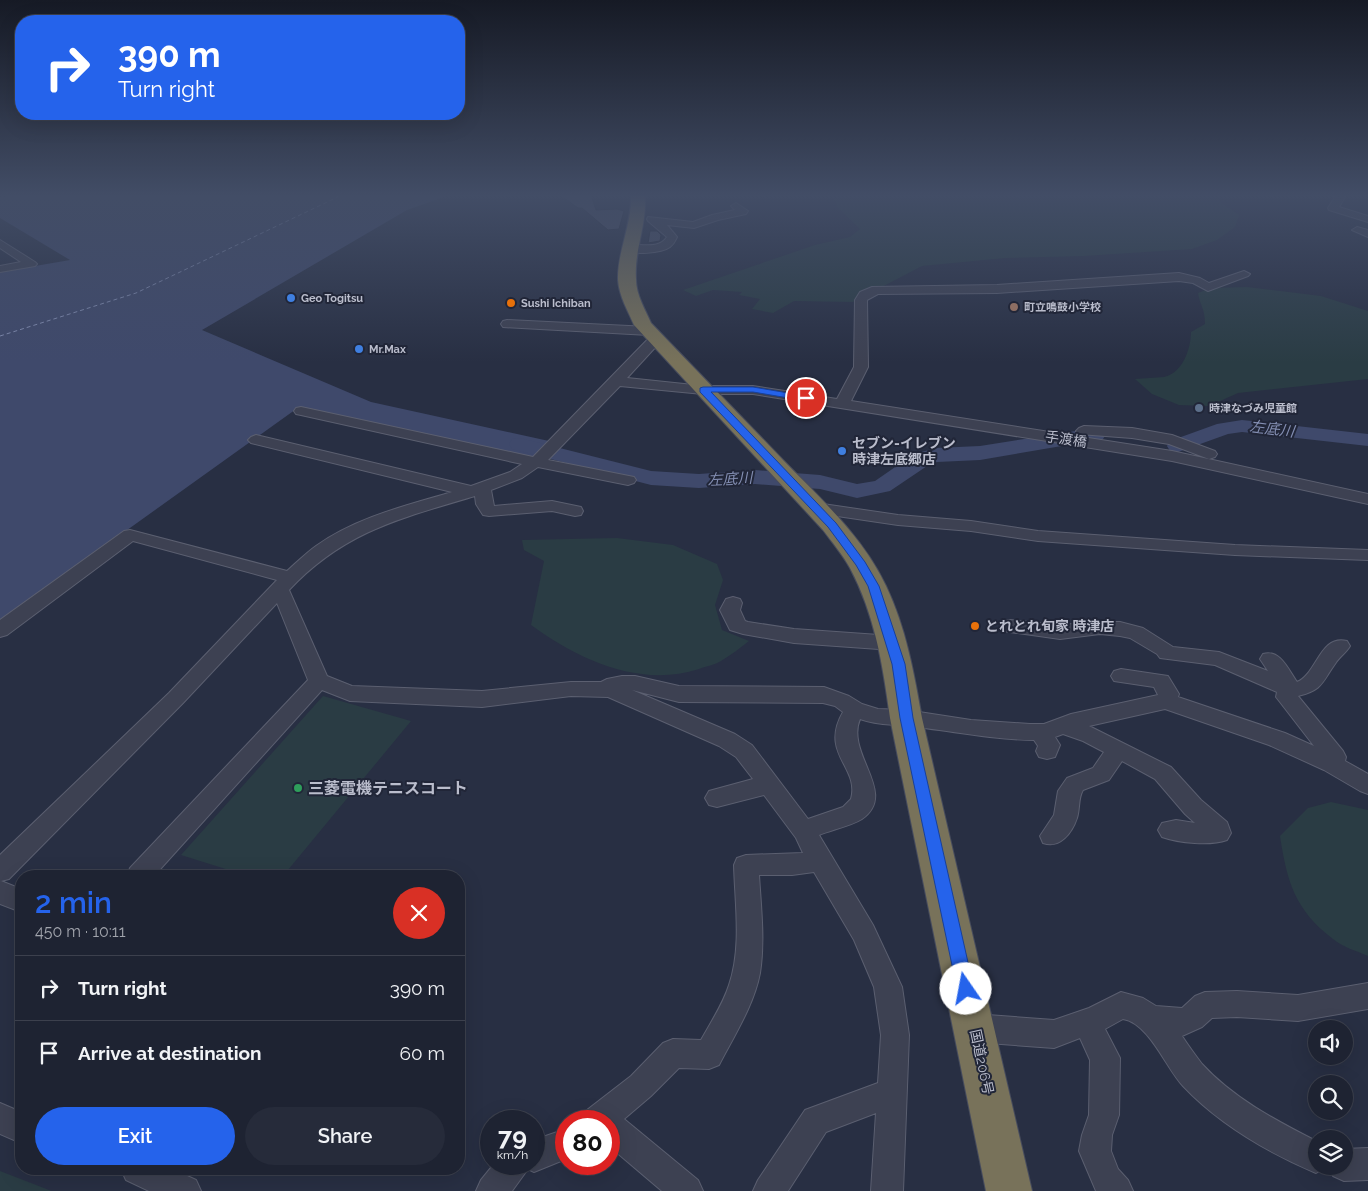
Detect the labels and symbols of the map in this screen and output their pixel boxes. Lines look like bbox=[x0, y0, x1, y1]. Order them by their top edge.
marker: Geo Togitsu bbox=[285, 292, 297, 304]
place label: Geo Togitsu bbox=[301, 292, 363, 305]
marker: Sushi Ichiban bbox=[505, 297, 517, 309]
place label: Sushi Ichiban bbox=[521, 297, 591, 310]
marker: 町立鳴鼓小学校 bbox=[1008, 301, 1020, 313]
place label: 町立鳴鼓小学校 bbox=[1024, 301, 1101, 314]
marker: Mr.Max bbox=[353, 343, 365, 355]
place label: Mr.Max bbox=[369, 343, 406, 356]
pin bbox=[785, 377, 827, 419]
marker: 時津なづみ児童館 bbox=[1193, 402, 1205, 414]
place label: 時津なづみ児童館 bbox=[1209, 402, 1297, 415]
water label: 左底川 bbox=[1249, 417, 1297, 441]
street label: 手渡橋 bbox=[1044, 428, 1088, 450]
place label: セブン-イレブン 時津左底郷店 bbox=[852, 435, 956, 467]
marker: セブン-イレブン 時津左底郷店 bbox=[836, 445, 848, 457]
water label: 左底川 bbox=[707, 469, 755, 489]
place label: とれとれ旬家 時津店 bbox=[985, 618, 1114, 634]
marker: とれとれ旬家 時津店 bbox=[969, 620, 981, 632]
place label: 三菱電機テニスコート bbox=[308, 779, 468, 798]
marker: 三菱電機テニスコート bbox=[292, 782, 304, 794]
position arrow bbox=[939, 962, 991, 1014]
street label: 国道206号 bbox=[967, 1028, 997, 1096]
speed limit sign: 80 bbox=[555, 1110, 620, 1175]

